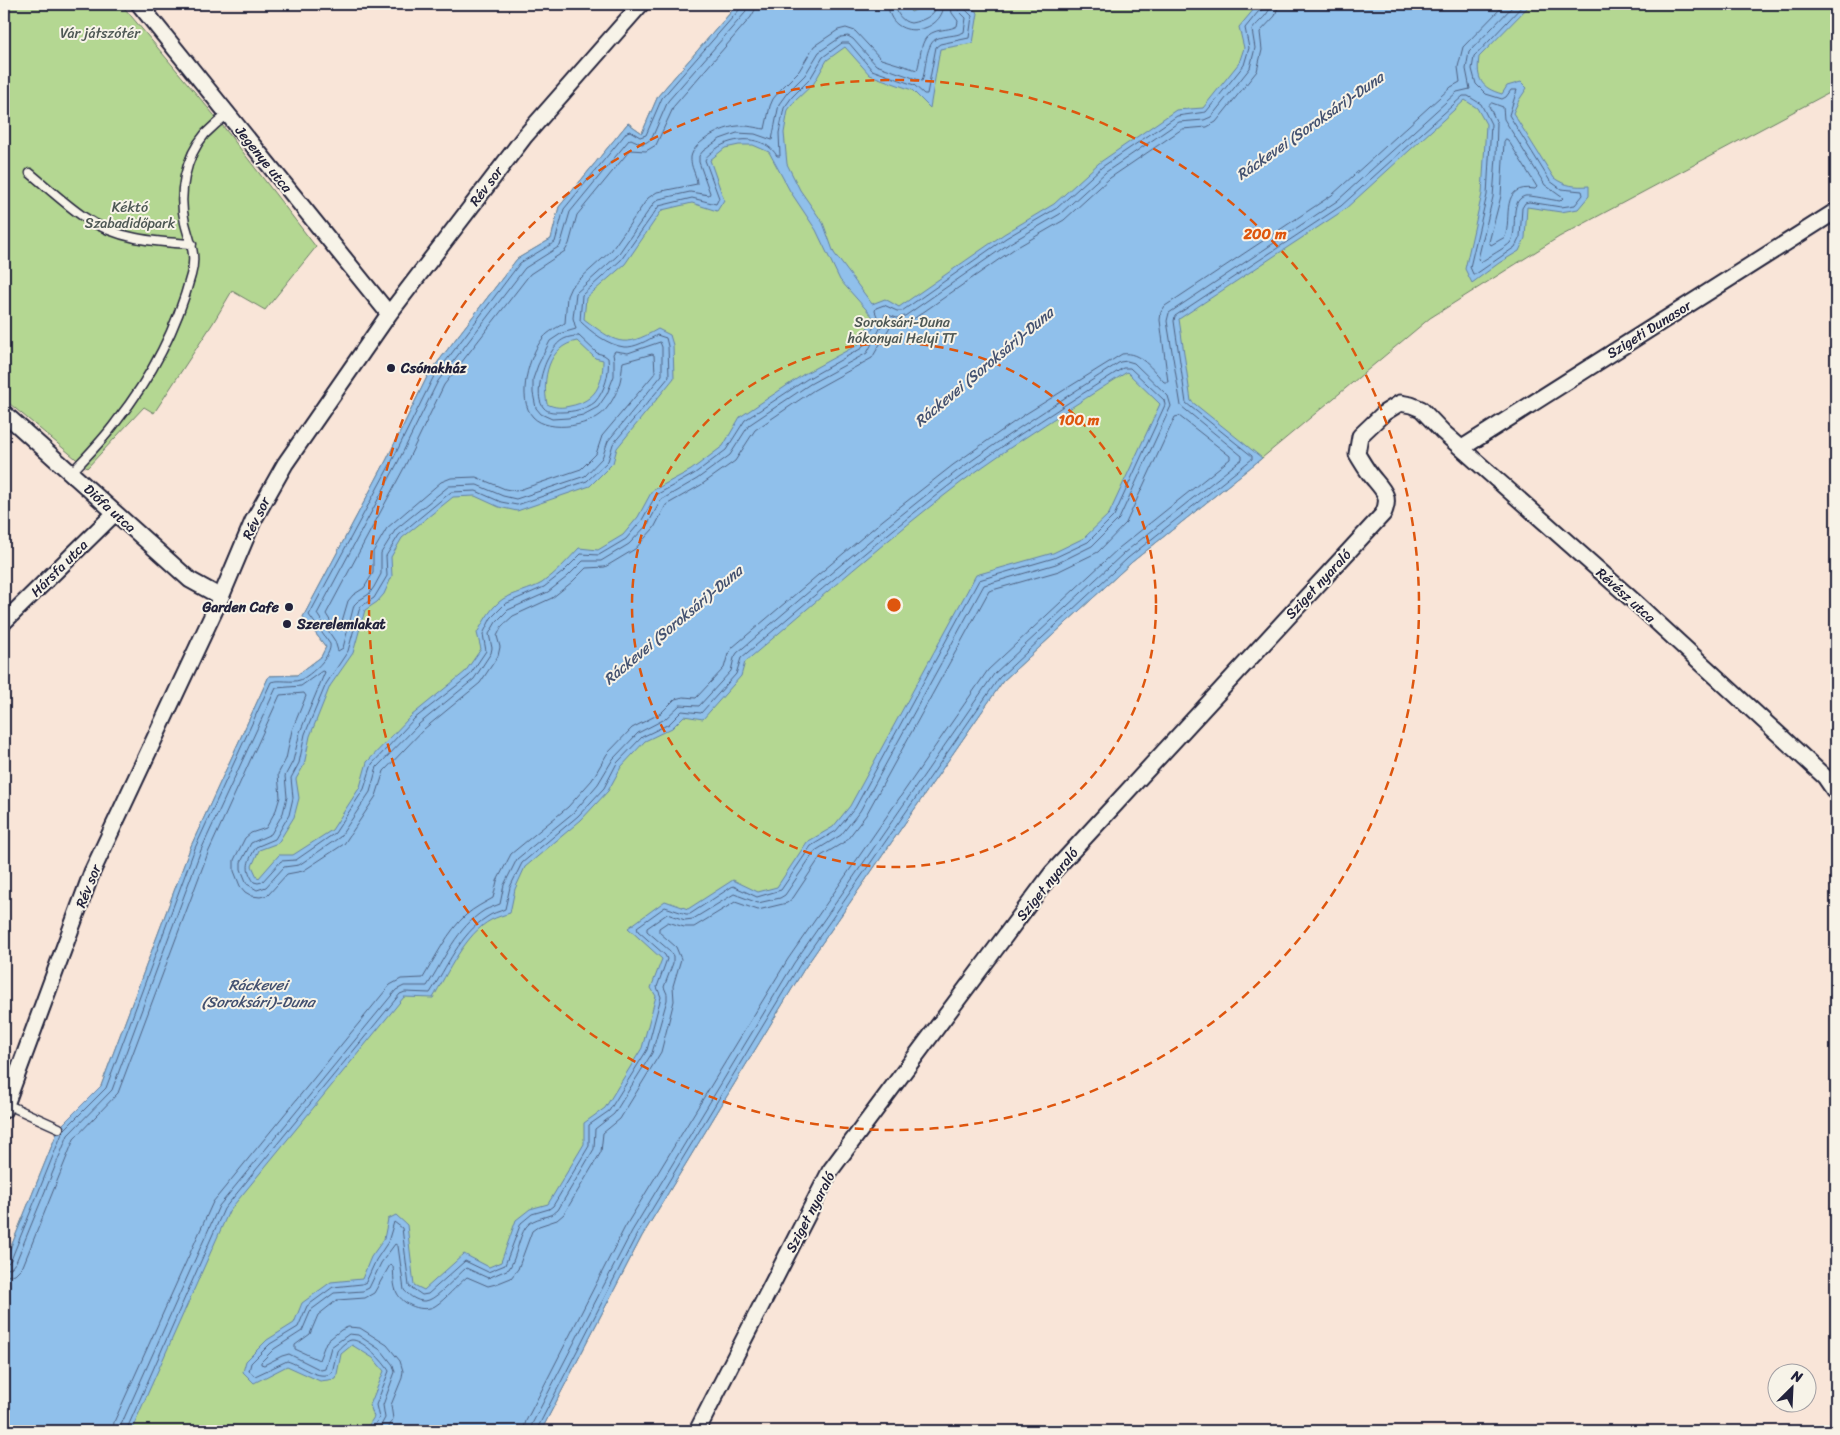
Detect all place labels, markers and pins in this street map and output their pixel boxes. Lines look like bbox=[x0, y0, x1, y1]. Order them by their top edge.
place label: Csónakház bbox=[400, 356, 468, 381]
marker: Csónakház bbox=[385, 362, 397, 374]
place label: Garden Cafe bbox=[202, 595, 280, 620]
centre of rings bbox=[885, 596, 903, 614]
marker: Garden Cafe bbox=[283, 601, 295, 613]
place label: Szerelemlakat bbox=[296, 612, 387, 637]
marker: Szerelemlakat bbox=[281, 618, 293, 630]

